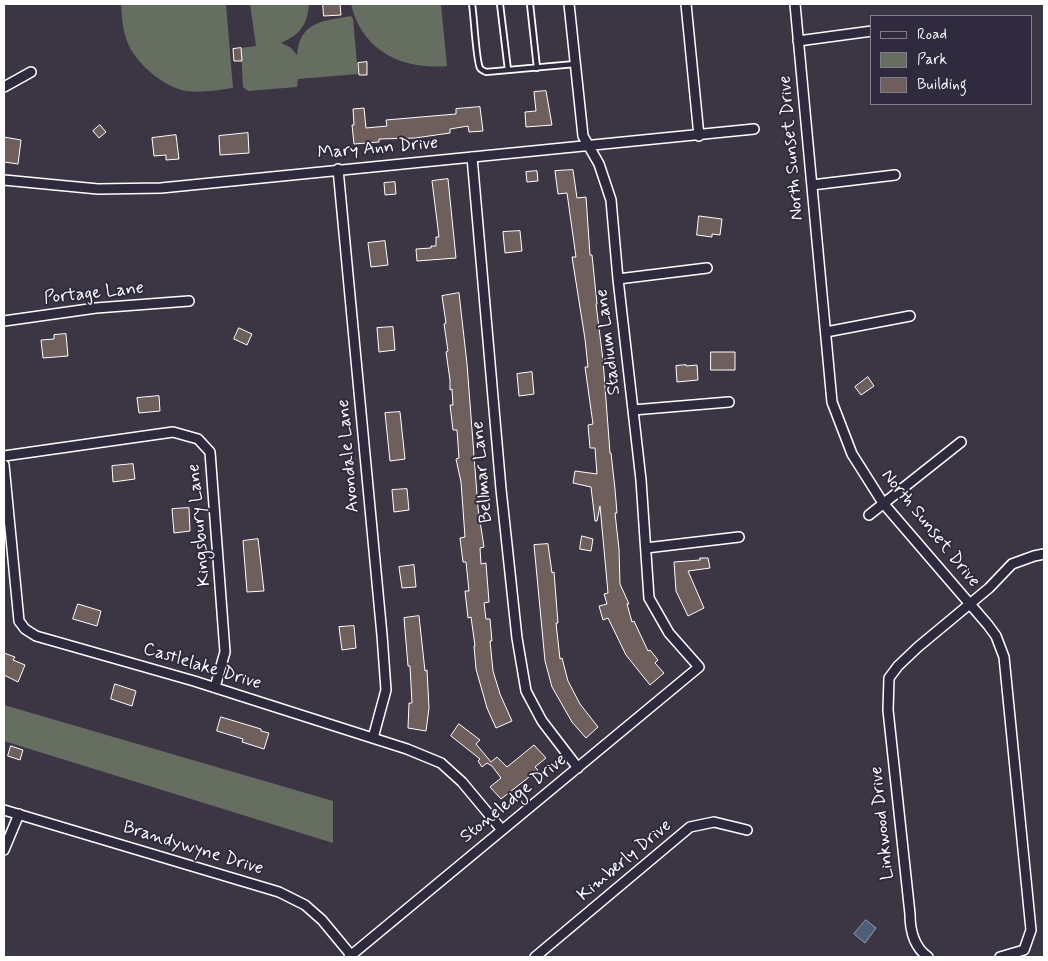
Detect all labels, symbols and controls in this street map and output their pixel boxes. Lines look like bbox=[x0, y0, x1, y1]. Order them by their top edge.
legend bbox=[870, 15, 1033, 105]
text: Road bbox=[917, 25, 947, 45]
text: Park bbox=[917, 50, 947, 70]
street label: North Sunset Drive bbox=[775, 75, 809, 221]
text: Building bbox=[917, 75, 967, 95]
street label: Mary Ann Drive bbox=[317, 133, 439, 165]
street label: Portage Lane bbox=[43, 278, 145, 310]
street label: Stadium Lane bbox=[592, 288, 626, 396]
street label: Avondale Lane bbox=[333, 398, 365, 514]
street label: Bellmar Lane bbox=[468, 420, 498, 524]
street label: Kingsbury Lane bbox=[184, 463, 216, 587]
street label: North Sunset Drive bbox=[876, 466, 984, 592]
street label: Castlelake Drive bbox=[140, 639, 264, 695]
street label: Stoneledge Drive bbox=[456, 749, 572, 849]
street label: Linkwood Drive bbox=[866, 765, 900, 881]
street label: Kimberly Drive bbox=[574, 815, 676, 907]
street label: Brandywyne Drive bbox=[120, 817, 266, 881]

